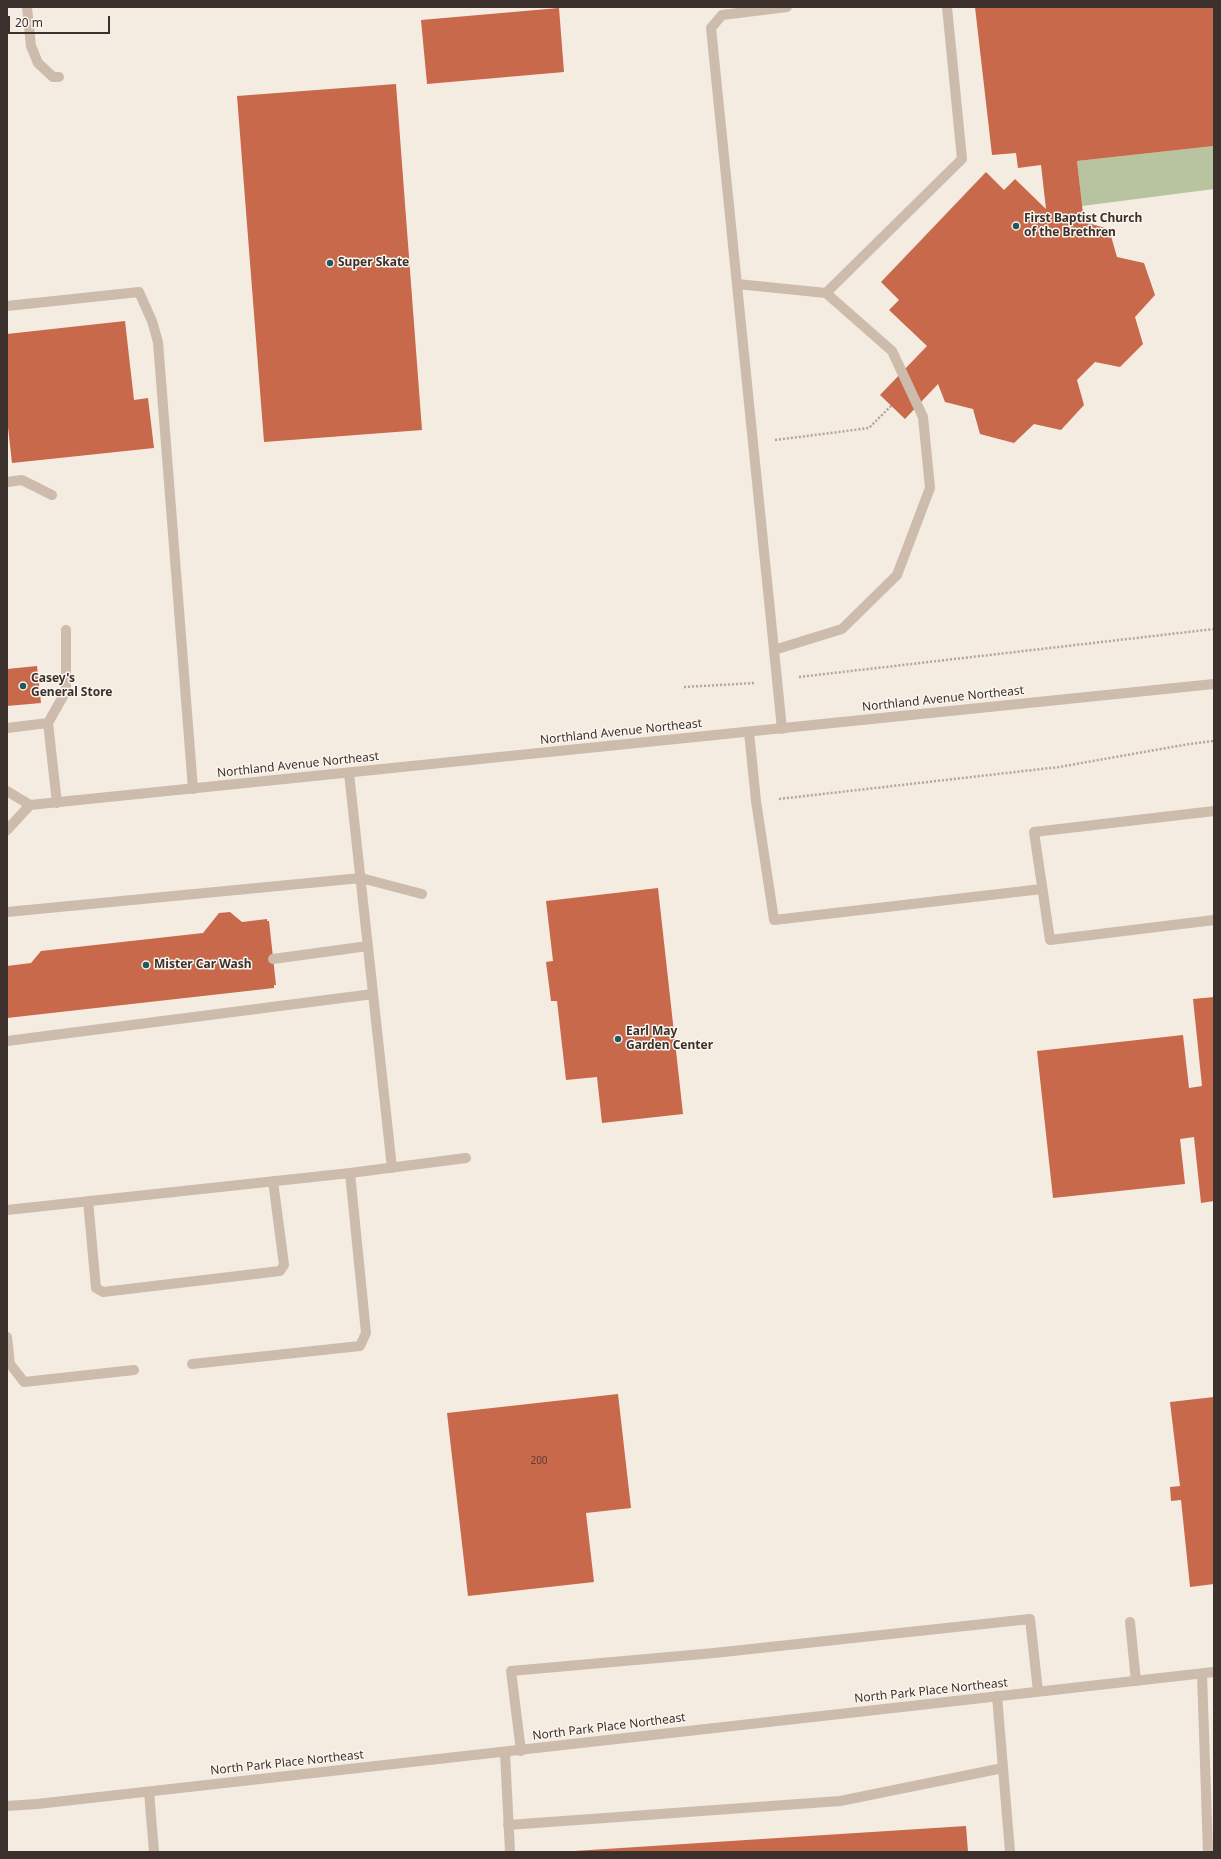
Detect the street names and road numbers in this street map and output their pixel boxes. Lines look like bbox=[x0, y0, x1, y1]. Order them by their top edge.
street label: Northland Avenue Northeast bbox=[861, 683, 1025, 715]
street label: Northland Avenue Northeast bbox=[539, 716, 703, 748]
street label: Northland Avenue Northeast bbox=[216, 749, 380, 781]
street label: North Park Place Northeast bbox=[854, 1676, 1008, 1706]
street label: North Park Place Northeast bbox=[532, 1710, 686, 1744]
street label: North Park Place Northeast bbox=[210, 1748, 364, 1778]

